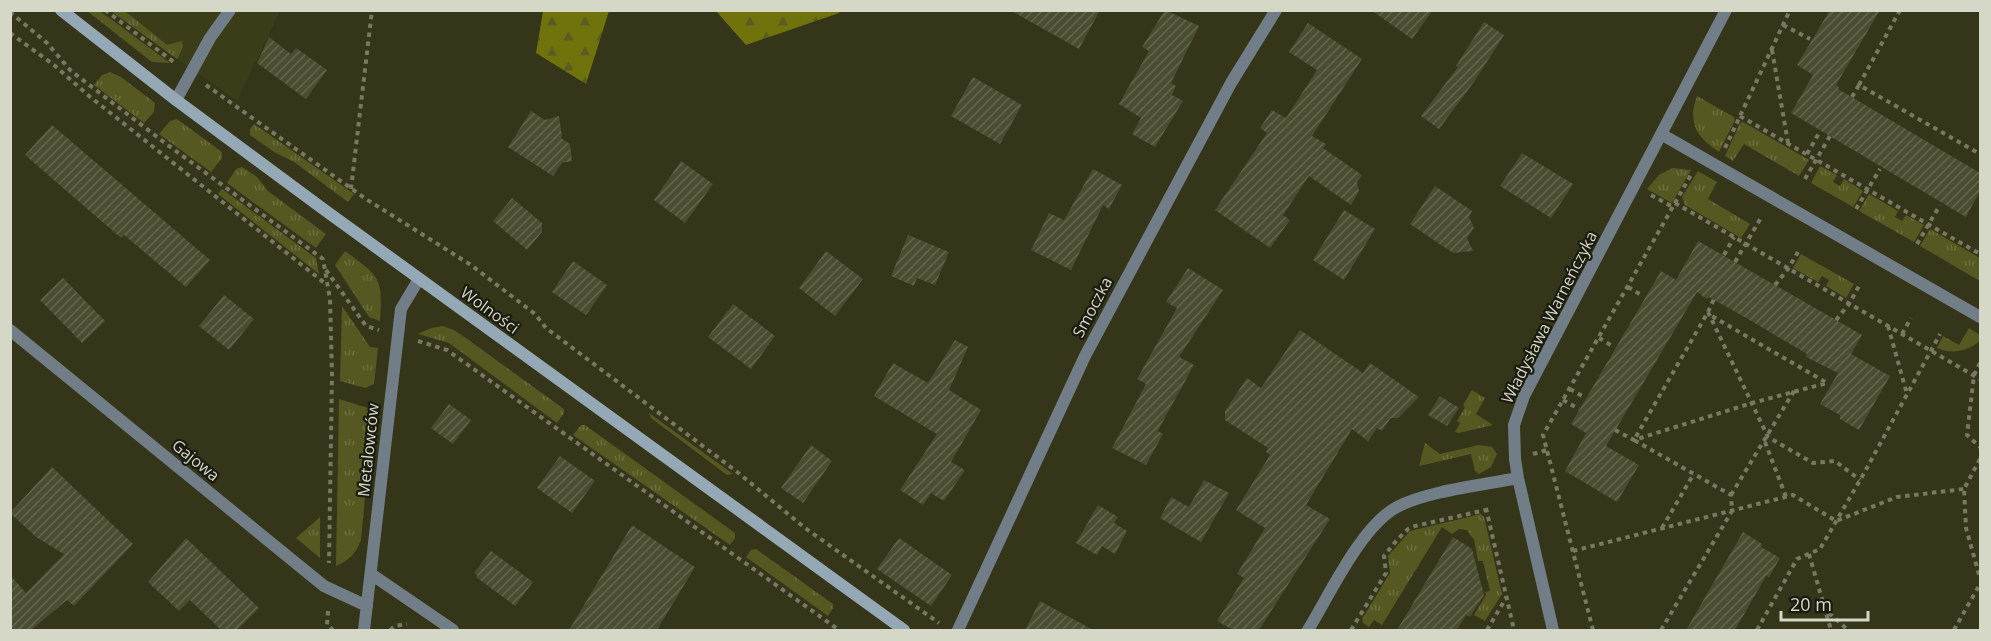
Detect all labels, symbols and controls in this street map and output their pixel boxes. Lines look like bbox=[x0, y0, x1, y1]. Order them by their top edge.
street label: Władysława Warneńczyka bbox=[1496, 227, 1602, 407]
street label: Smoczka bbox=[1067, 273, 1117, 341]
street label: Wolności bbox=[456, 281, 524, 339]
street label: Metalowców bbox=[352, 402, 384, 498]
street label: Gajowa bbox=[168, 434, 224, 486]
scale bar bbox=[1781, 584, 1868, 622]
text: 20 m bbox=[1790, 592, 1832, 616]

